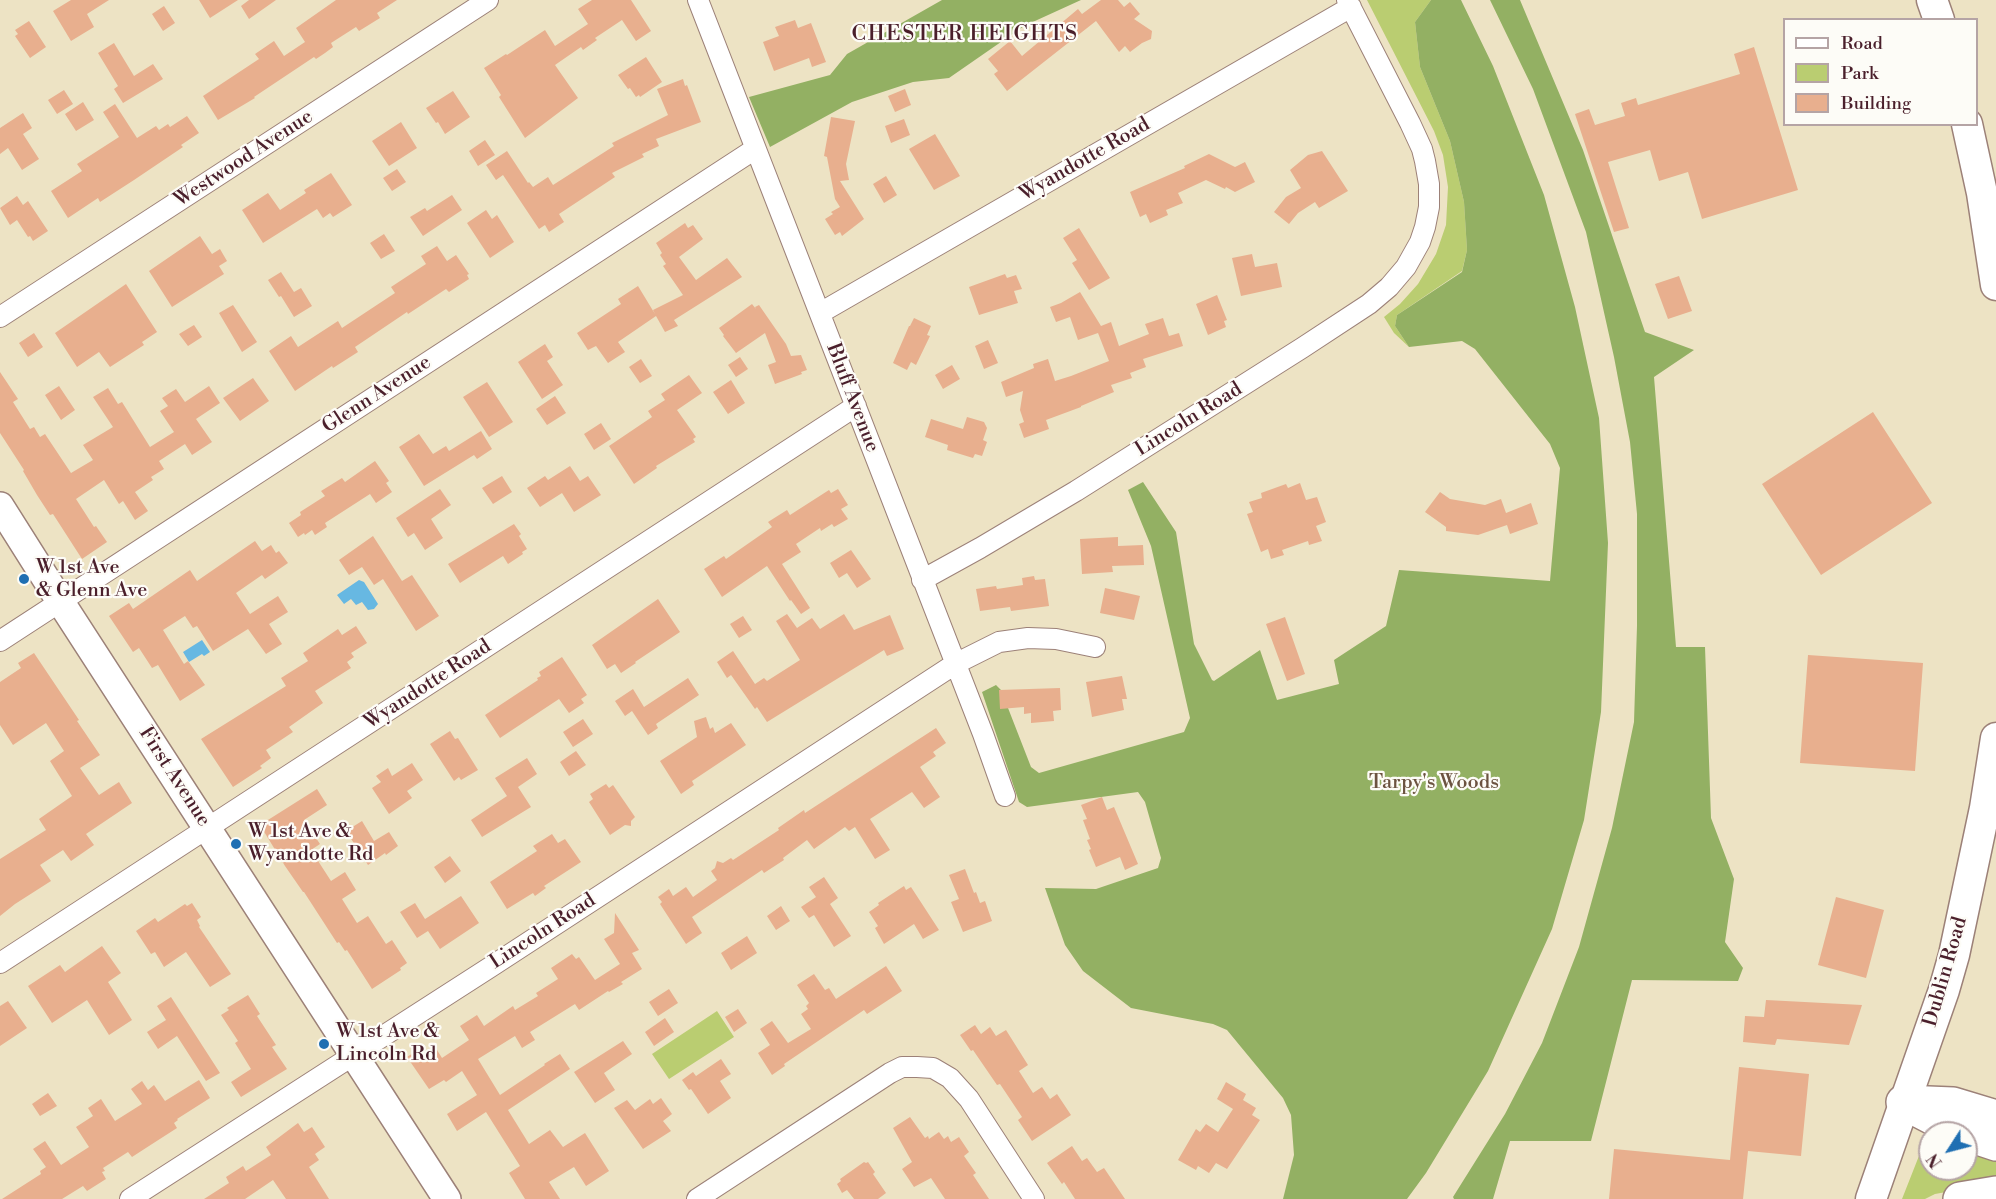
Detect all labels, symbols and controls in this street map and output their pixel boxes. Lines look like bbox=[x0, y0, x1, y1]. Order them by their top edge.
legend bbox=[1783, 18, 1978, 126]
district label: CHESTER HEIGHTS bbox=[851, 22, 1079, 48]
text: Road bbox=[1841, 32, 1883, 55]
text: Park bbox=[1841, 62, 1878, 85]
text: Building bbox=[1841, 92, 1911, 115]
street label: Westwood Avenue bbox=[170, 105, 318, 213]
street label: Wyandotte Road bbox=[1016, 113, 1154, 207]
street label: Bluff Avenue bbox=[820, 340, 884, 456]
street label: Glenn Avenue bbox=[318, 351, 436, 439]
street label: Lincoln Road bbox=[1131, 378, 1247, 462]
place label: W 1st Ave & Glenn Ave bbox=[36, 556, 147, 603]
marker: W 1st Ave & Glenn Ave bbox=[17, 572, 31, 586]
street label: Wyandotte Road bbox=[360, 635, 496, 735]
street label: First Avenue bbox=[133, 723, 215, 831]
park label: Tarpy's Woods bbox=[1369, 771, 1499, 795]
place label: W 1st Ave & Wyandotte Rd bbox=[248, 820, 373, 867]
marker: W 1st Ave & Wyandotte Rd bbox=[229, 837, 243, 851]
street label: Lincoln Road bbox=[486, 889, 600, 975]
street label: Dublin Road bbox=[1919, 914, 1973, 1030]
place label: W 1st Ave & Lincoln Rd bbox=[336, 1020, 440, 1067]
marker: W 1st Ave & Lincoln Rd bbox=[317, 1037, 331, 1051]
north arrow bbox=[1918, 1121, 1978, 1181]
text: N bbox=[1923, 1149, 1947, 1171]

